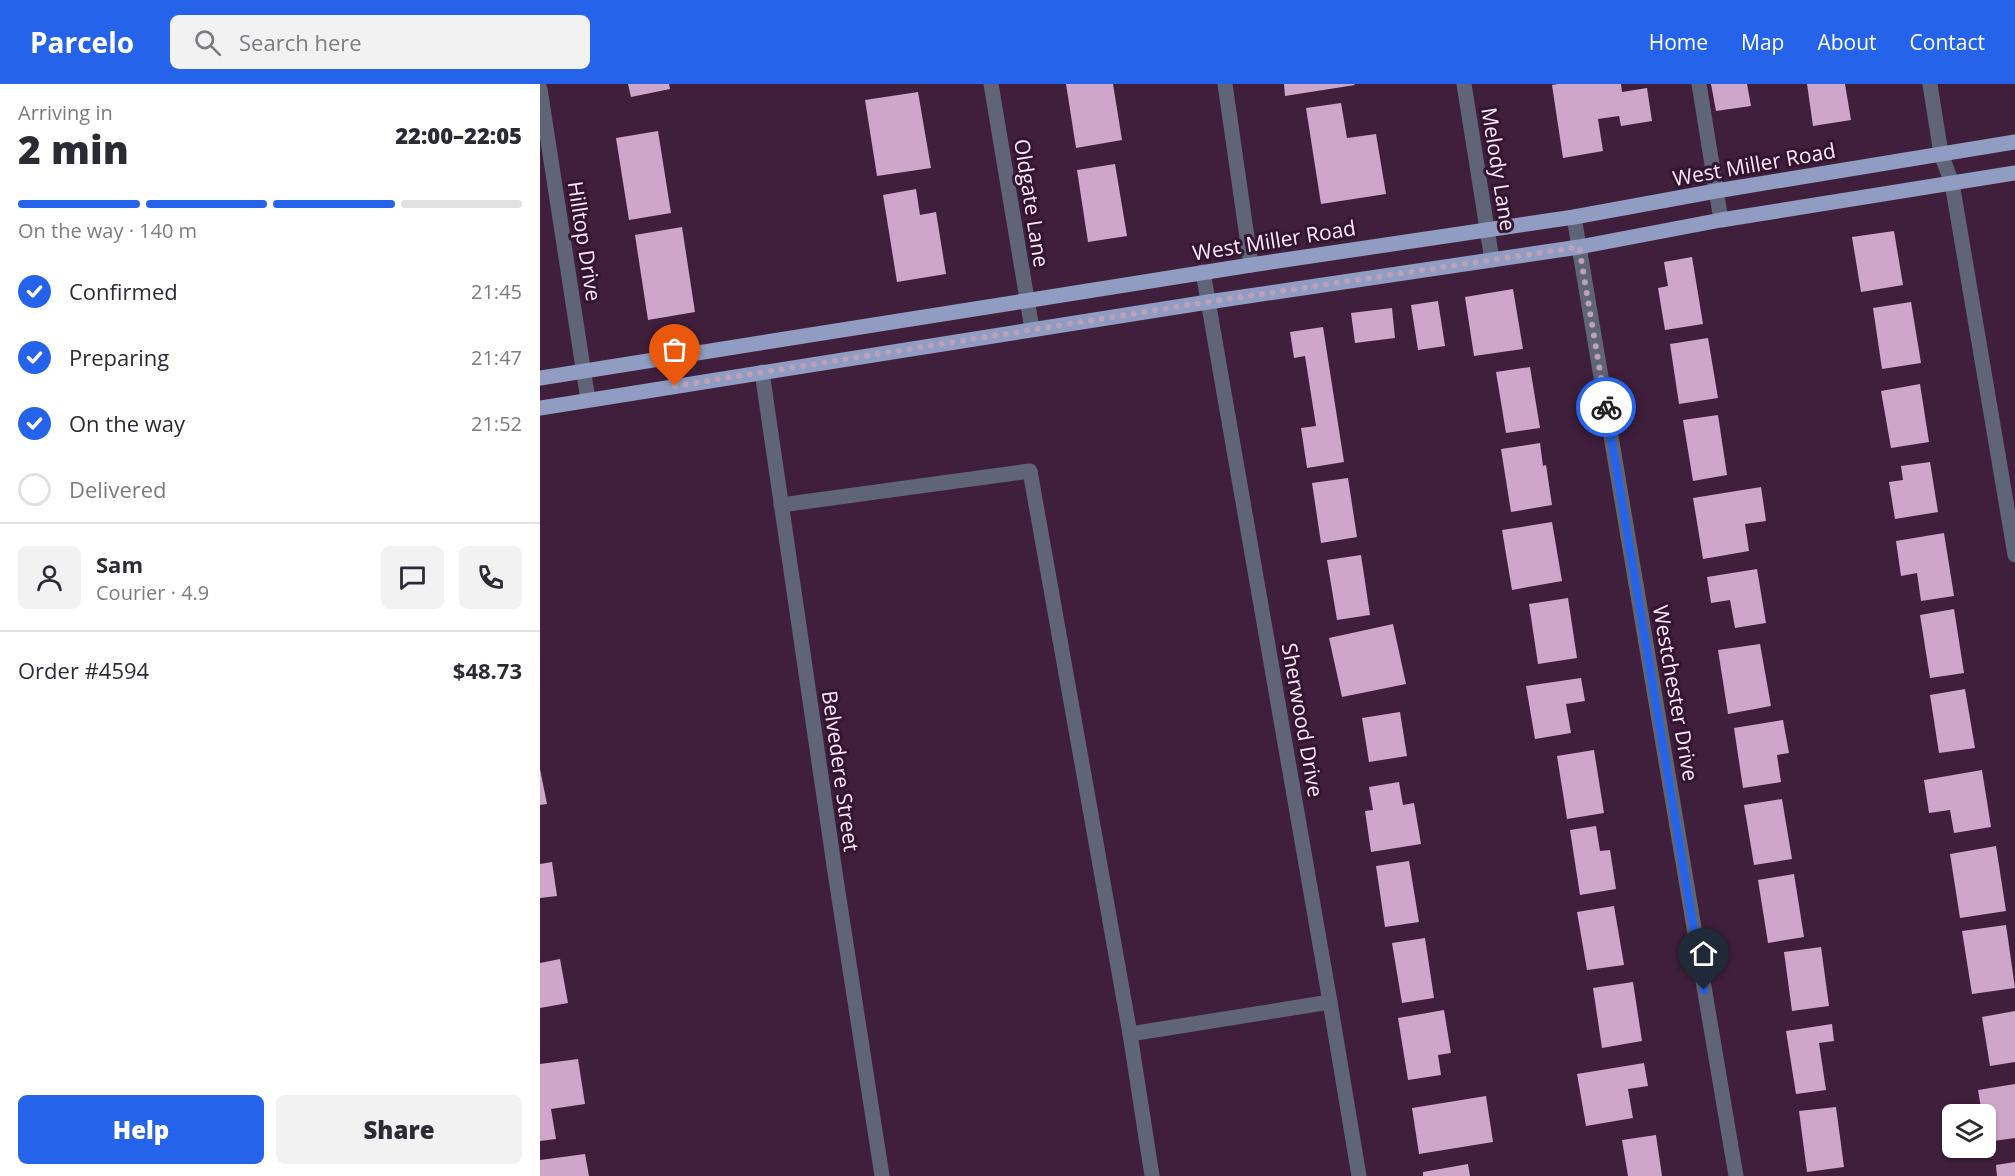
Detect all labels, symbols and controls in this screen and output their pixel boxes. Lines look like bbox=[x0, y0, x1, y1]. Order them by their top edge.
search box bbox=[170, 15, 590, 69]
text: Parcelo bbox=[30, 23, 134, 61]
icon: search bbox=[191, 26, 224, 59]
text: Search here bbox=[239, 27, 362, 57]
text: Home bbox=[1649, 28, 1708, 56]
text: Map bbox=[1741, 28, 1784, 56]
text: About bbox=[1817, 28, 1877, 56]
text: Contact bbox=[1910, 28, 1985, 56]
text: Arriving in bbox=[18, 99, 113, 126]
street label: Melody Lane bbox=[1475, 105, 1523, 233]
text: 22:00–22:05 bbox=[395, 120, 522, 150]
text: 2 min bbox=[18, 122, 129, 175]
street label: West Miller Road bbox=[1670, 136, 1838, 192]
street label: Oldgate Lane bbox=[1008, 137, 1056, 269]
street label: Hilltop Drive bbox=[562, 179, 608, 303]
street label: West Miller Road bbox=[1190, 213, 1358, 267]
text: On the way · 140 m bbox=[18, 217, 197, 244]
icon: check bbox=[18, 275, 51, 308]
text: Confirmed bbox=[69, 276, 178, 306]
text: 21:45 bbox=[471, 278, 522, 305]
pin bbox=[649, 324, 700, 386]
icon: bag bbox=[658, 333, 691, 366]
icon: check bbox=[18, 341, 51, 374]
text: Preparing bbox=[69, 342, 169, 372]
text: 21:47 bbox=[471, 344, 522, 371]
courier bbox=[1576, 377, 1636, 437]
icon: bike bbox=[1590, 391, 1623, 424]
icon: check bbox=[18, 407, 51, 440]
text: On the way bbox=[69, 408, 185, 438]
text: 21:52 bbox=[471, 410, 522, 437]
text: Delivered bbox=[69, 474, 167, 504]
button: person bbox=[18, 546, 81, 609]
button: chat bbox=[381, 546, 444, 609]
button: phone bbox=[459, 546, 522, 609]
text: Sam bbox=[96, 549, 143, 579]
text: Courier · 4.9 bbox=[96, 579, 209, 606]
street label: Westchester Drive bbox=[1647, 603, 1705, 783]
street label: Sherwood Drive bbox=[1276, 641, 1330, 799]
text: Order #4594 bbox=[18, 655, 149, 685]
text: $48.73 bbox=[453, 655, 522, 685]
street label: Belvedere Street bbox=[816, 689, 866, 853]
pin bbox=[1678, 928, 1729, 990]
icon: home bbox=[1687, 937, 1720, 970]
button: Help bbox=[18, 1095, 264, 1164]
button: Share bbox=[276, 1095, 522, 1164]
map controls bbox=[1942, 1104, 1996, 1158]
button: layers bbox=[1942, 1104, 1996, 1158]

